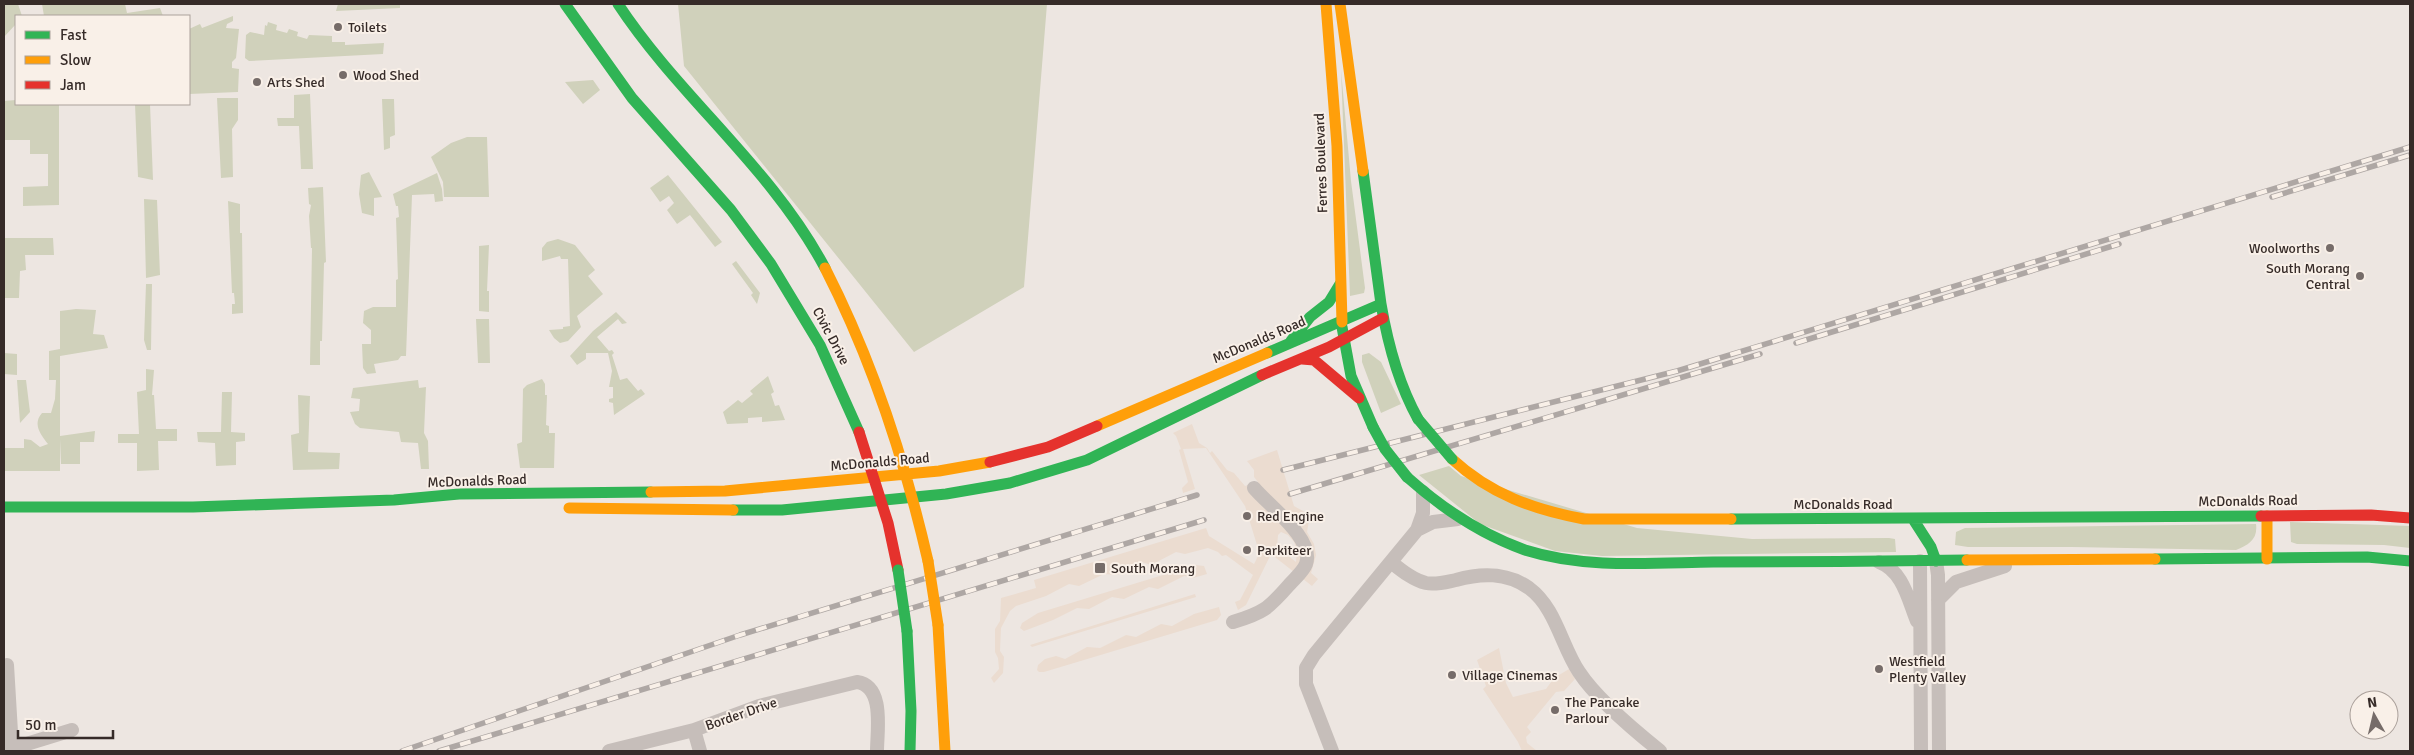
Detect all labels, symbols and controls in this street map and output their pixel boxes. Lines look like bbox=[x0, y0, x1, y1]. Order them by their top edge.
legend bbox=[15, 15, 190, 105]
place label: Toilets bbox=[348, 19, 387, 36]
marker: Toilets bbox=[332, 21, 344, 33]
text: Fast bbox=[60, 26, 87, 44]
text: Slow bbox=[60, 51, 91, 69]
place label: Wood Shed bbox=[353, 67, 419, 84]
marker: Wood Shed bbox=[337, 69, 349, 81]
place label: Arts Shed bbox=[267, 74, 325, 91]
text: Jam bbox=[60, 76, 86, 94]
marker: Arts Shed bbox=[251, 76, 263, 88]
street label: Ferres Boulevard bbox=[1311, 113, 1331, 213]
place label: Woolworths bbox=[2249, 240, 2320, 257]
marker: Woolworths bbox=[2324, 242, 2336, 254]
place label: South Morang Central bbox=[2266, 260, 2350, 293]
marker: South Morang Central bbox=[2354, 270, 2366, 282]
street label: Civic Drive bbox=[809, 304, 853, 368]
street label: McDonalds Road bbox=[1210, 313, 1308, 367]
street label: McDonalds Road bbox=[830, 449, 930, 475]
street label: McDonalds Road bbox=[427, 471, 527, 491]
street label: McDonalds Road bbox=[2198, 492, 2298, 510]
street label: McDonalds Road bbox=[1793, 496, 1893, 513]
place label: Red Engine bbox=[1257, 508, 1324, 525]
marker: Red Engine bbox=[1241, 510, 1253, 522]
place label: Parkiteer bbox=[1257, 542, 1312, 559]
marker: Parkiteer bbox=[1241, 544, 1253, 556]
place label: South Morang bbox=[1111, 560, 1195, 577]
marker: South Morang bbox=[1093, 561, 1107, 575]
place label: Westfield Plenty Valley bbox=[1889, 653, 1966, 686]
marker: Westfield Plenty Valley bbox=[1873, 663, 1885, 675]
place label: Village Cinemas bbox=[1462, 667, 1558, 684]
marker: Village Cinemas bbox=[1446, 669, 1458, 681]
north arrow bbox=[2349, 690, 2399, 740]
street label: Border Drive bbox=[703, 694, 779, 734]
place label: The Pancake Parlour bbox=[1565, 694, 1639, 727]
text: N bbox=[2366, 694, 2378, 712]
marker: The Pancake Parlour bbox=[1549, 704, 1561, 716]
scale bar bbox=[18, 708, 112, 740]
text: 50 m bbox=[25, 716, 56, 734]

